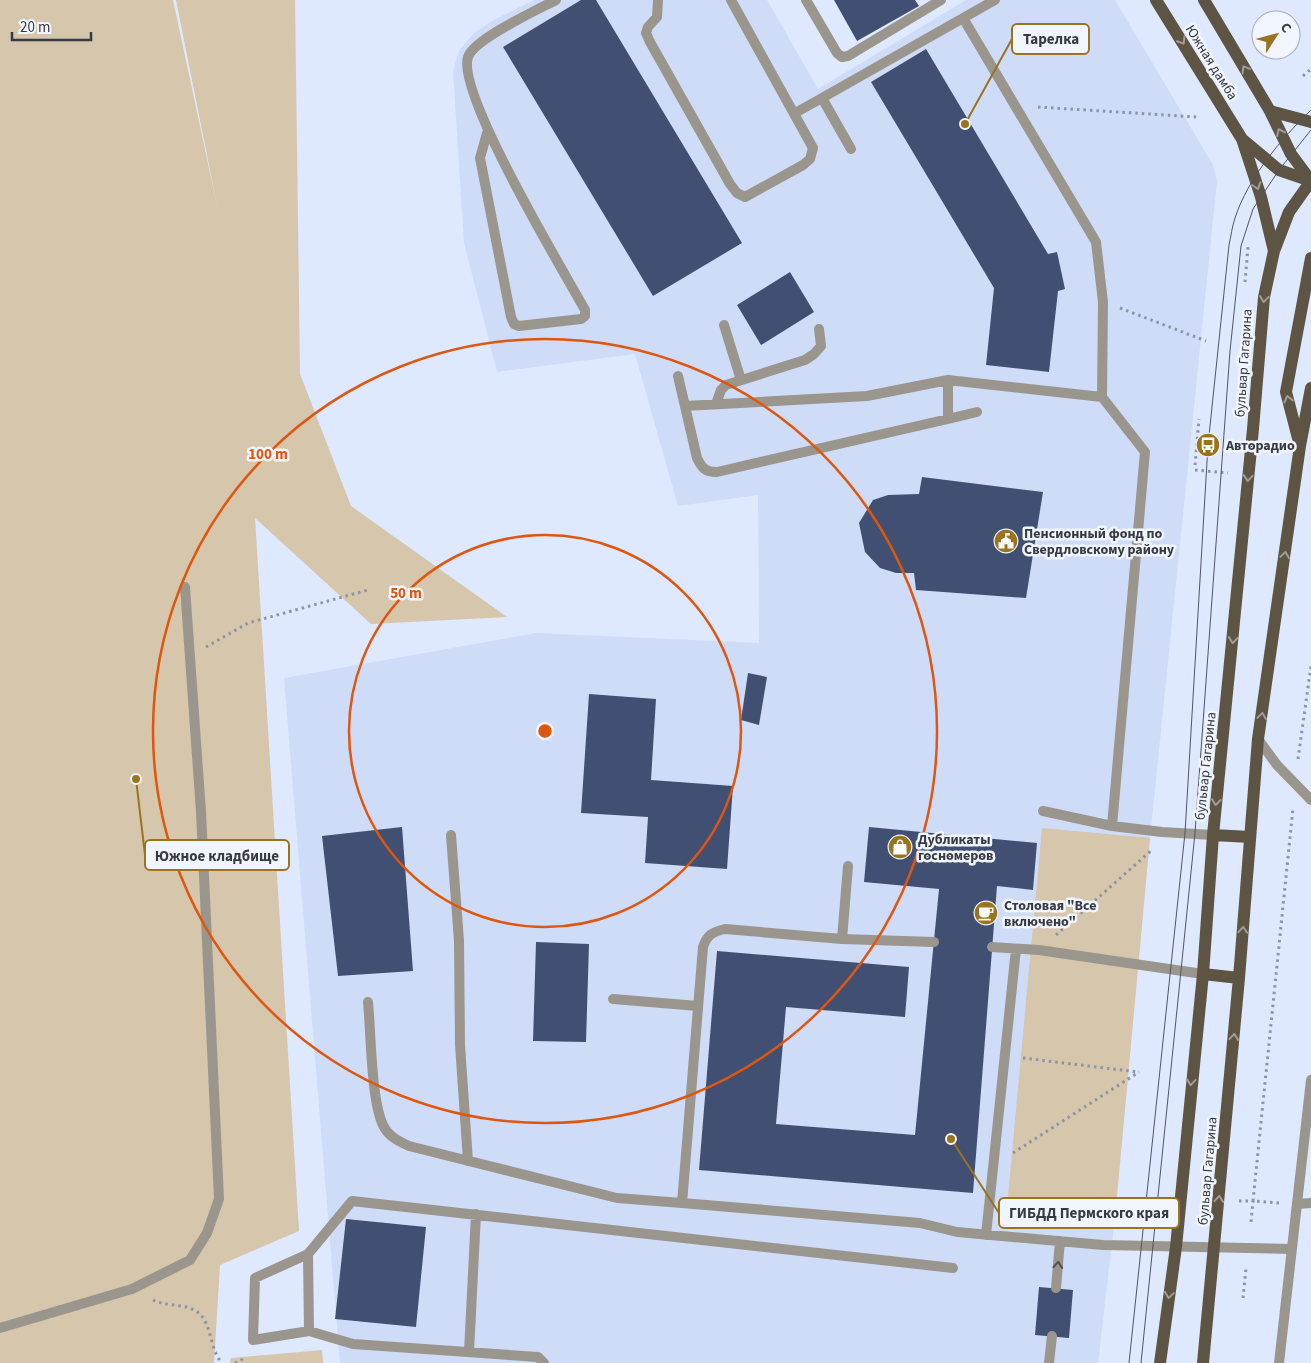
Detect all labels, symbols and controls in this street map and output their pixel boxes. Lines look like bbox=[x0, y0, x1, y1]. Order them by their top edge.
scale bar bbox=[12, 10, 91, 42]
north arrow bbox=[1251, 10, 1301, 60]
text: 20 m bbox=[20, 17, 50, 38]
text: С bbox=[1275, 19, 1296, 37]
street label: Южная дамба bbox=[1180, 21, 1242, 104]
callout: Тарелка bbox=[1012, 24, 1089, 54]
text: Тарелка bbox=[1023, 29, 1079, 50]
one-way arrow bbox=[1175, 36, 1185, 45]
one-way arrow bbox=[1241, 65, 1251, 74]
one-way arrow bbox=[1275, 128, 1286, 137]
one-way arrow bbox=[1252, 181, 1262, 189]
one-way arrow bbox=[1259, 295, 1270, 303]
street label: бульвар Гагарина bbox=[1230, 308, 1258, 418]
one-way arrow bbox=[1283, 395, 1294, 404]
bus stop icon: Авторадио bbox=[1195, 432, 1221, 458]
place label: Авторадио bbox=[1225, 436, 1295, 456]
text: 100 m bbox=[248, 444, 288, 465]
one-way arrow bbox=[1243, 474, 1254, 482]
place label: Пенсионный фонд по Свердловскому району bbox=[1024, 524, 1175, 560]
public building icon: Пенсионный фонд по Свердловскому району bbox=[993, 528, 1019, 554]
one-way arrow bbox=[1279, 550, 1289, 559]
text: 50 m bbox=[390, 583, 422, 604]
one-way arrow bbox=[1228, 636, 1239, 644]
street label: бульвар Гагарина bbox=[1190, 711, 1222, 821]
one-way arrow bbox=[1256, 711, 1266, 720]
centre of rings bbox=[536, 722, 554, 740]
one-way arrow bbox=[1211, 798, 1222, 806]
place label: Дубликаты госномеров bbox=[918, 830, 993, 866]
shop icon: Дубликаты госномеров bbox=[887, 834, 913, 860]
callout: Южное кладбище bbox=[145, 840, 289, 870]
text: Южное кладбище bbox=[155, 846, 279, 867]
place label: Столовая "Все включено" bbox=[1004, 896, 1096, 932]
cafe icon: Столовая "Все включено" bbox=[973, 900, 999, 926]
one-way arrow bbox=[1237, 925, 1248, 933]
one-way arrow bbox=[1228, 1033, 1239, 1041]
one-way arrow bbox=[1186, 1078, 1197, 1086]
street label: бульвар Гагарина bbox=[1193, 1116, 1223, 1226]
one-way arrow bbox=[1213, 1195, 1224, 1203]
callout: ГИБДД Пермского края bbox=[999, 1198, 1179, 1228]
text: ГИБДД Пермского края bbox=[1009, 1203, 1169, 1224]
one-way arrow bbox=[1052, 1261, 1063, 1269]
one-way arrow bbox=[1165, 1291, 1175, 1300]

